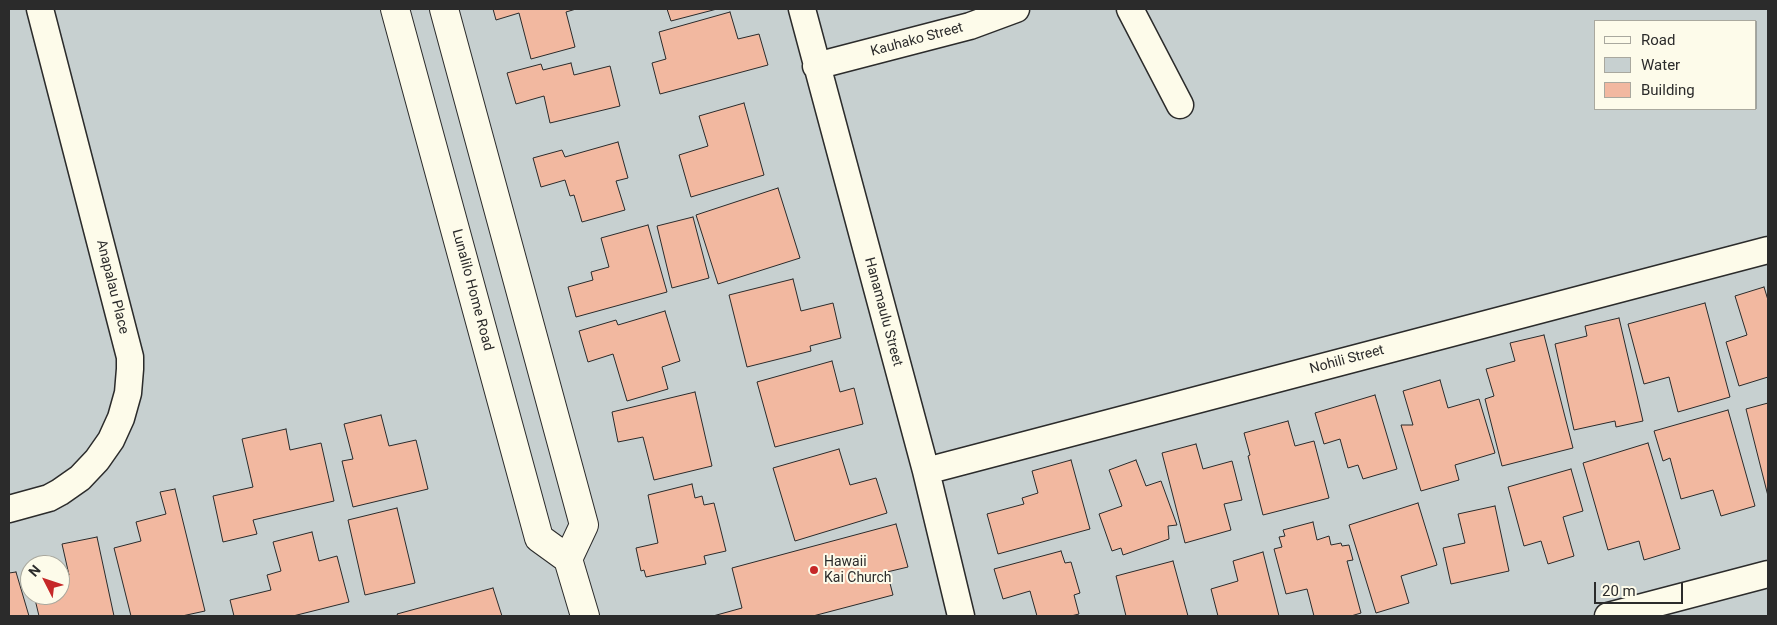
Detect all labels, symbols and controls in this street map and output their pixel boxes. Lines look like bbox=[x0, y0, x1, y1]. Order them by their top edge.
street label: Kauhako Street bbox=[869, 20, 965, 60]
legend bbox=[1594, 20, 1757, 110]
text: Road bbox=[1641, 31, 1675, 49]
text: Water bbox=[1641, 56, 1680, 74]
text: Building bbox=[1641, 81, 1695, 99]
street label: Lunalilo Home Road bbox=[448, 227, 496, 353]
street label: Anapalau Place bbox=[92, 238, 132, 336]
street label: Hanamaulu Street bbox=[860, 256, 906, 368]
street label: Nohili Street bbox=[1308, 342, 1386, 378]
place label: Hawaii Kai Church bbox=[824, 554, 891, 586]
north arrow bbox=[20, 555, 70, 605]
text: N bbox=[25, 562, 44, 580]
marker: Hawaii Kai Church bbox=[808, 564, 820, 576]
scale bar bbox=[1597, 572, 1686, 604]
text: 20 m bbox=[1602, 582, 1636, 600]

